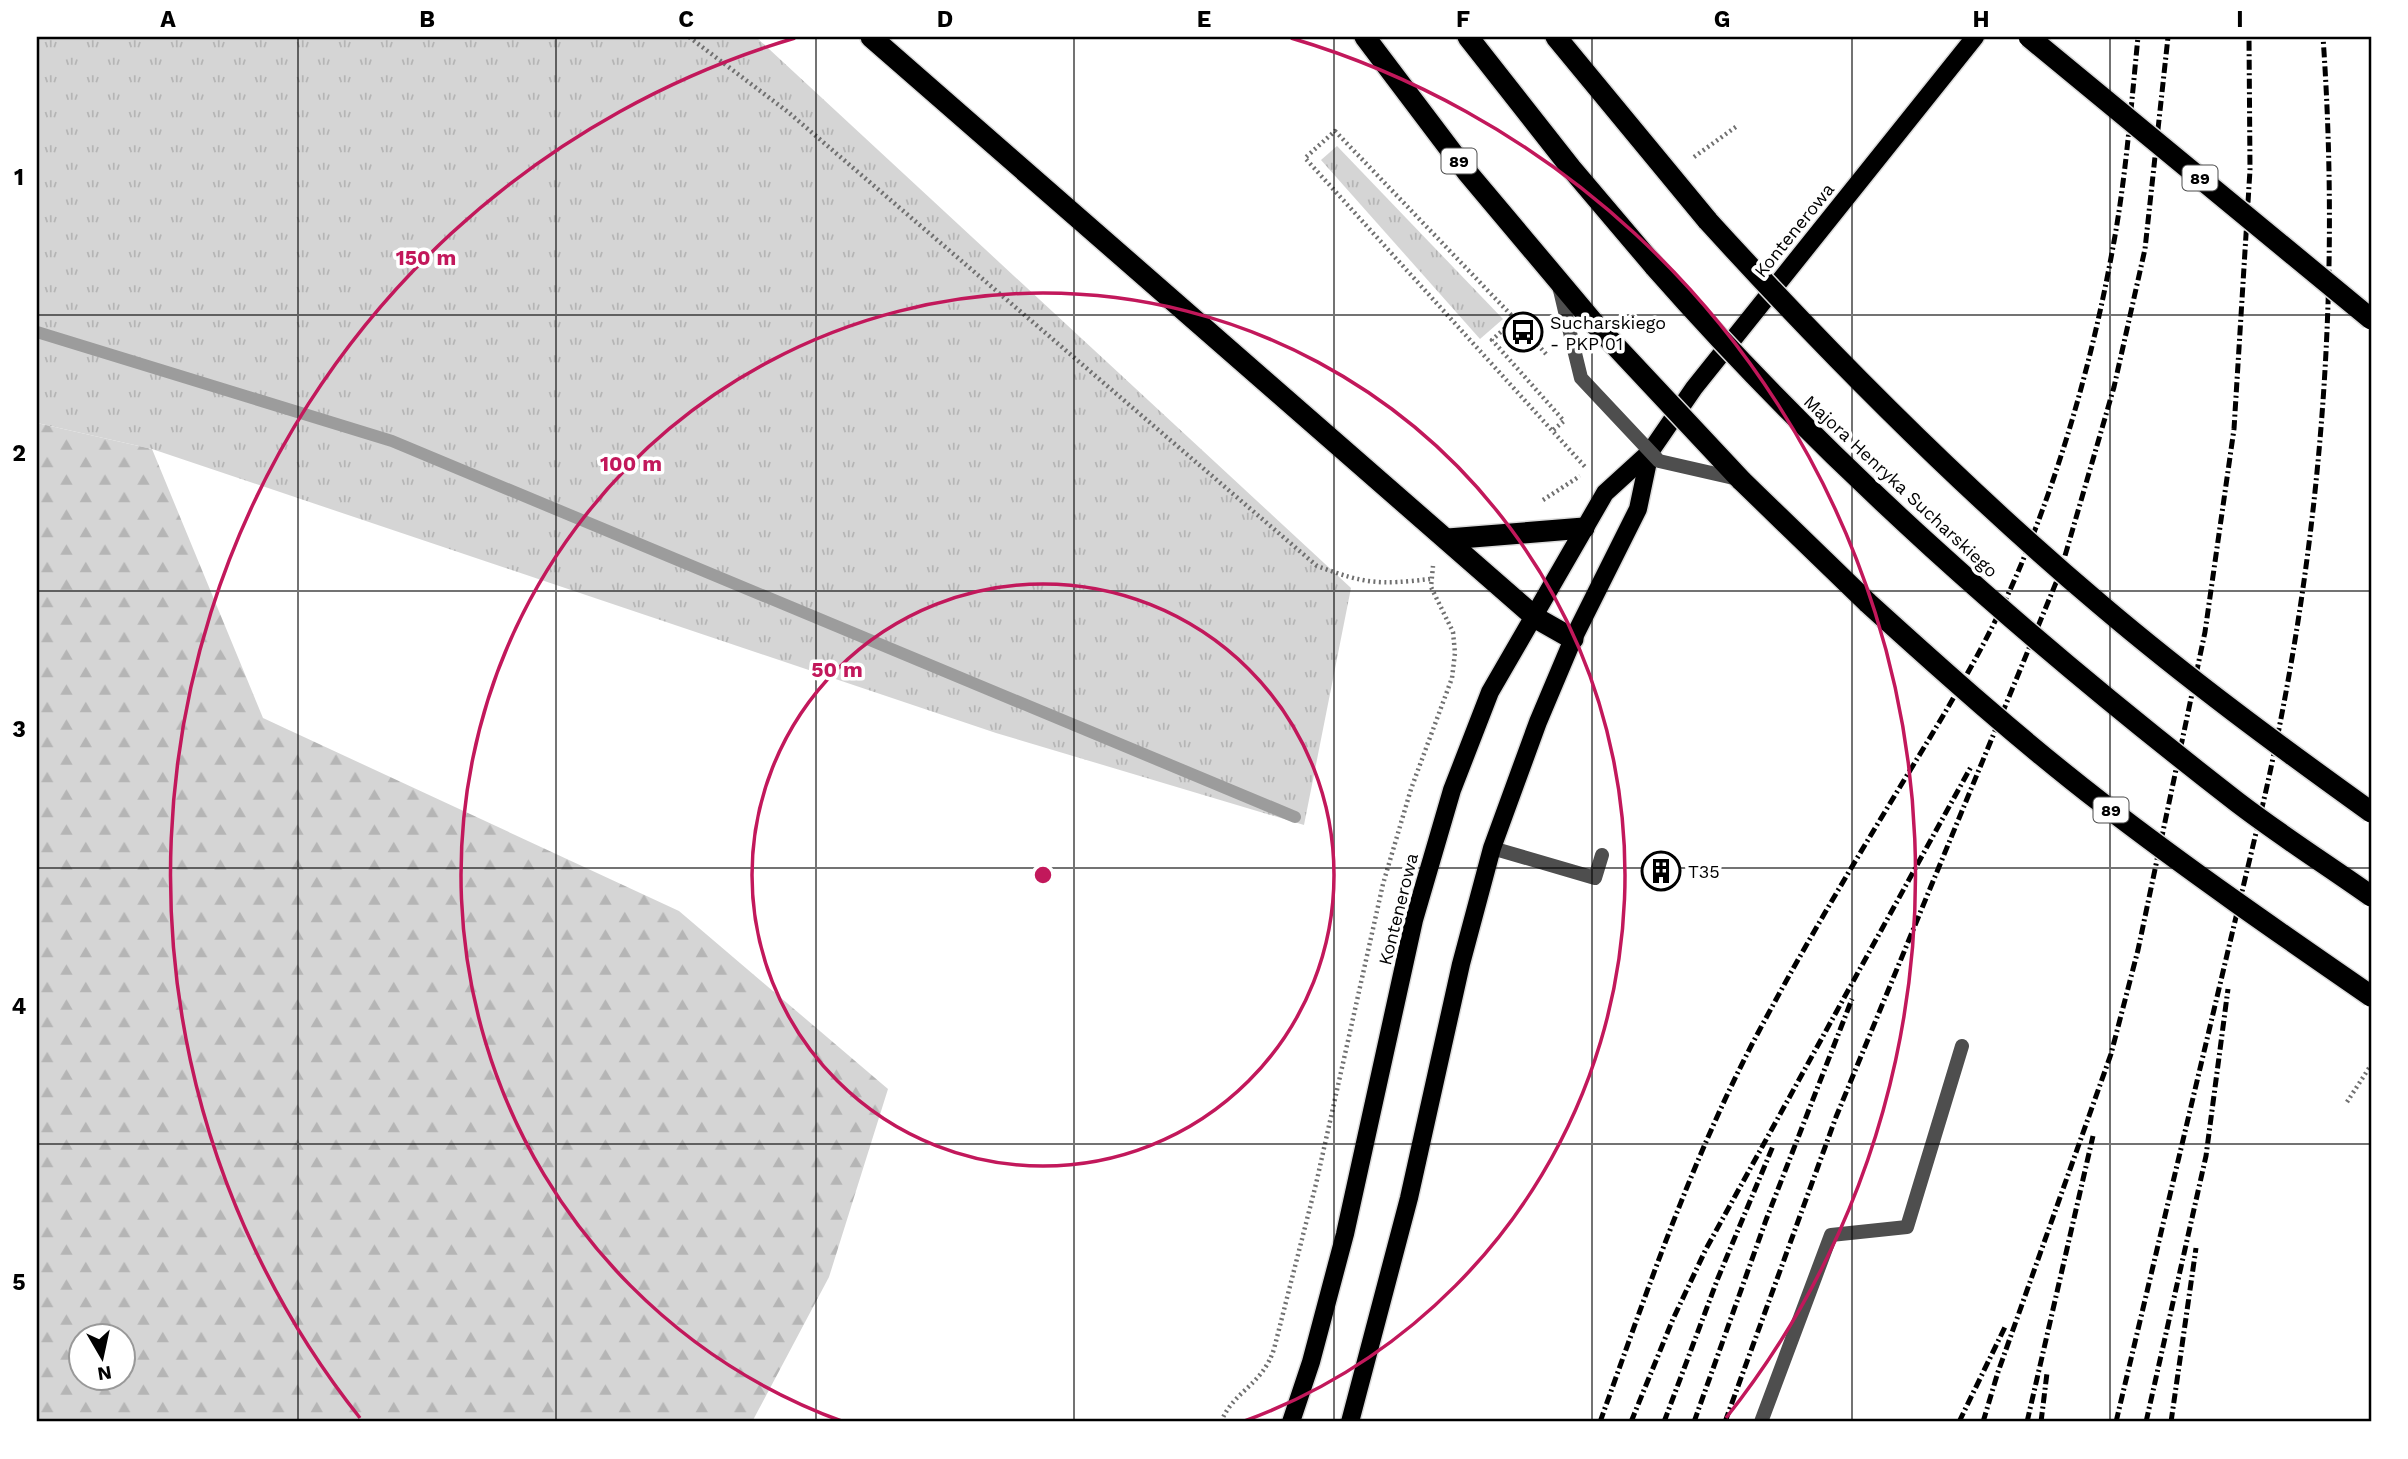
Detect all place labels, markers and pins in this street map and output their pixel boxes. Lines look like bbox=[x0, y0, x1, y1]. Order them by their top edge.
bus stop icon: Sucharskiego - PKP 01 bbox=[1502, 311, 1544, 353]
place label: Sucharskiego - PKP 01 bbox=[1550, 312, 1666, 354]
building icon: T35 bbox=[1640, 850, 1682, 892]
place label: T35 bbox=[1688, 861, 1720, 882]
centre of rings bbox=[1031, 863, 1055, 887]

